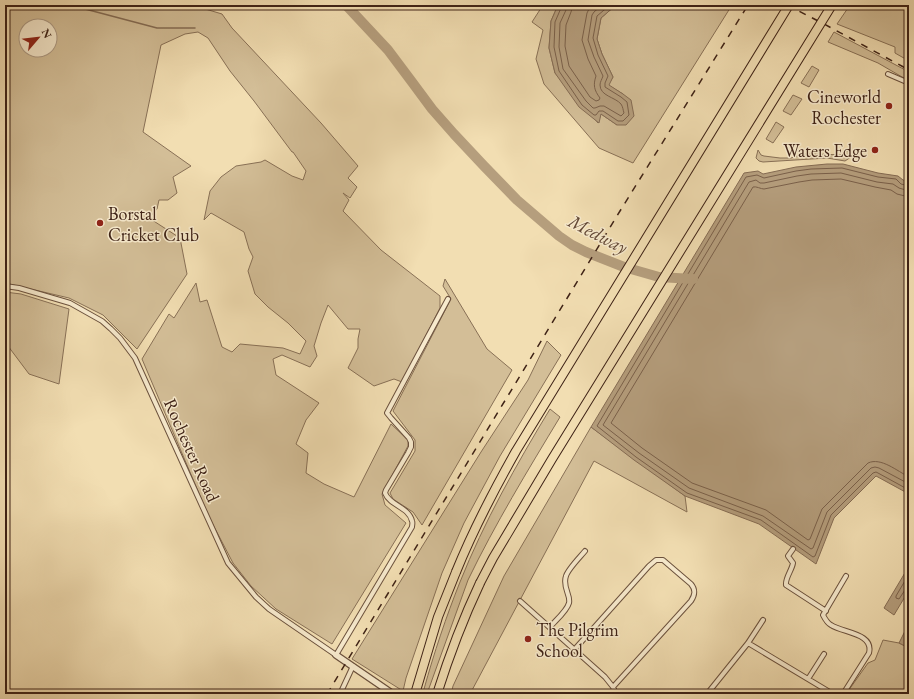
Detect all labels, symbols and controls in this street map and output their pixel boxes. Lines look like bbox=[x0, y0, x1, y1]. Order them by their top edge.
north arrow bbox=[18, 18, 58, 58]
text: N bbox=[39, 26, 55, 41]
place label: Cineworld Rochester bbox=[807, 85, 882, 129]
marker: Cineworld Rochester bbox=[884, 101, 894, 111]
place label: Waters Edge bbox=[783, 139, 867, 162]
marker: Waters Edge bbox=[870, 145, 880, 155]
place label: Borstal Cricket Club bbox=[108, 202, 199, 246]
water label: Medway bbox=[563, 208, 632, 260]
marker: Borstal Cricket Club bbox=[95, 218, 105, 228]
street label: Rochester Road bbox=[159, 395, 225, 506]
place label: The Pilgrim School bbox=[536, 618, 619, 662]
marker: The Pilgrim School bbox=[523, 634, 533, 644]

